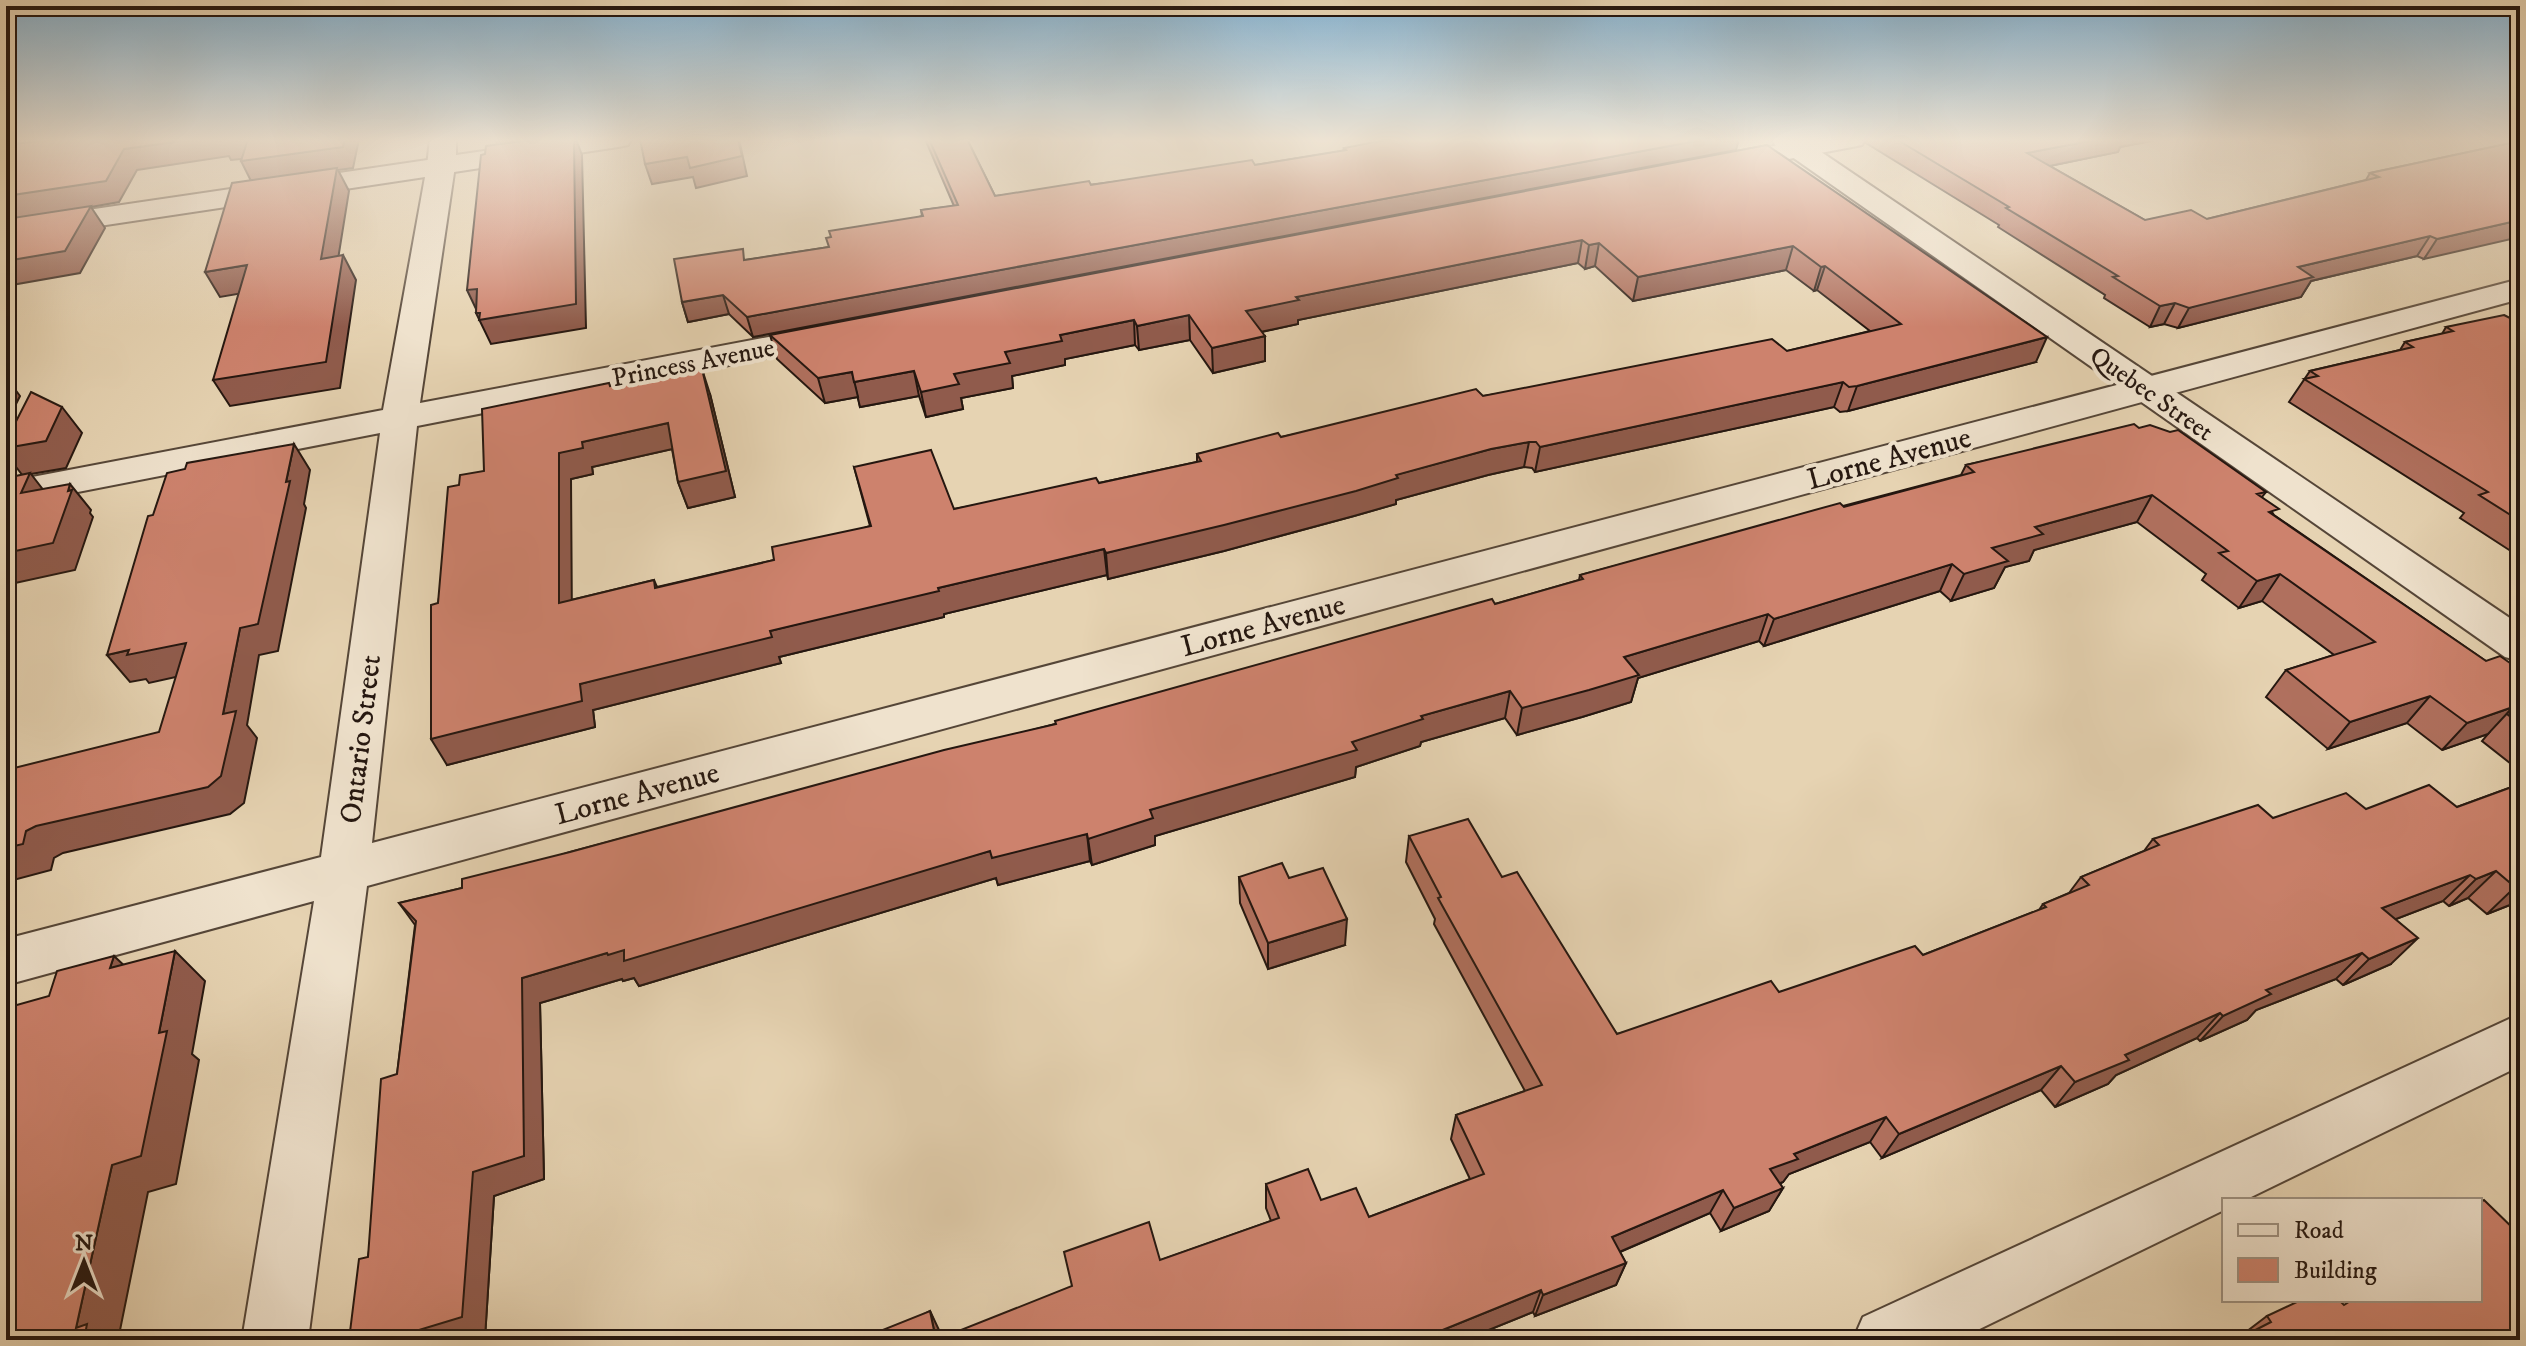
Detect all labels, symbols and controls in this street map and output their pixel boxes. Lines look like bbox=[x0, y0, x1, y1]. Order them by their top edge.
street label: Princess Avenue bbox=[609, 332, 777, 395]
street label: Quebec Street bbox=[2083, 339, 2220, 449]
street label: Lorne Avenue bbox=[1803, 420, 1975, 499]
street label: Lorne Avenue bbox=[1177, 587, 1349, 666]
street label: Ontario Street bbox=[333, 653, 390, 826]
street label: Lorne Avenue bbox=[551, 755, 723, 834]
legend bbox=[2222, 1198, 2482, 1302]
text: Road bbox=[2294, 1216, 2344, 1246]
north arrow bbox=[44, 1222, 124, 1302]
text: N bbox=[75, 1230, 93, 1257]
text: Building bbox=[2294, 1256, 2377, 1286]

